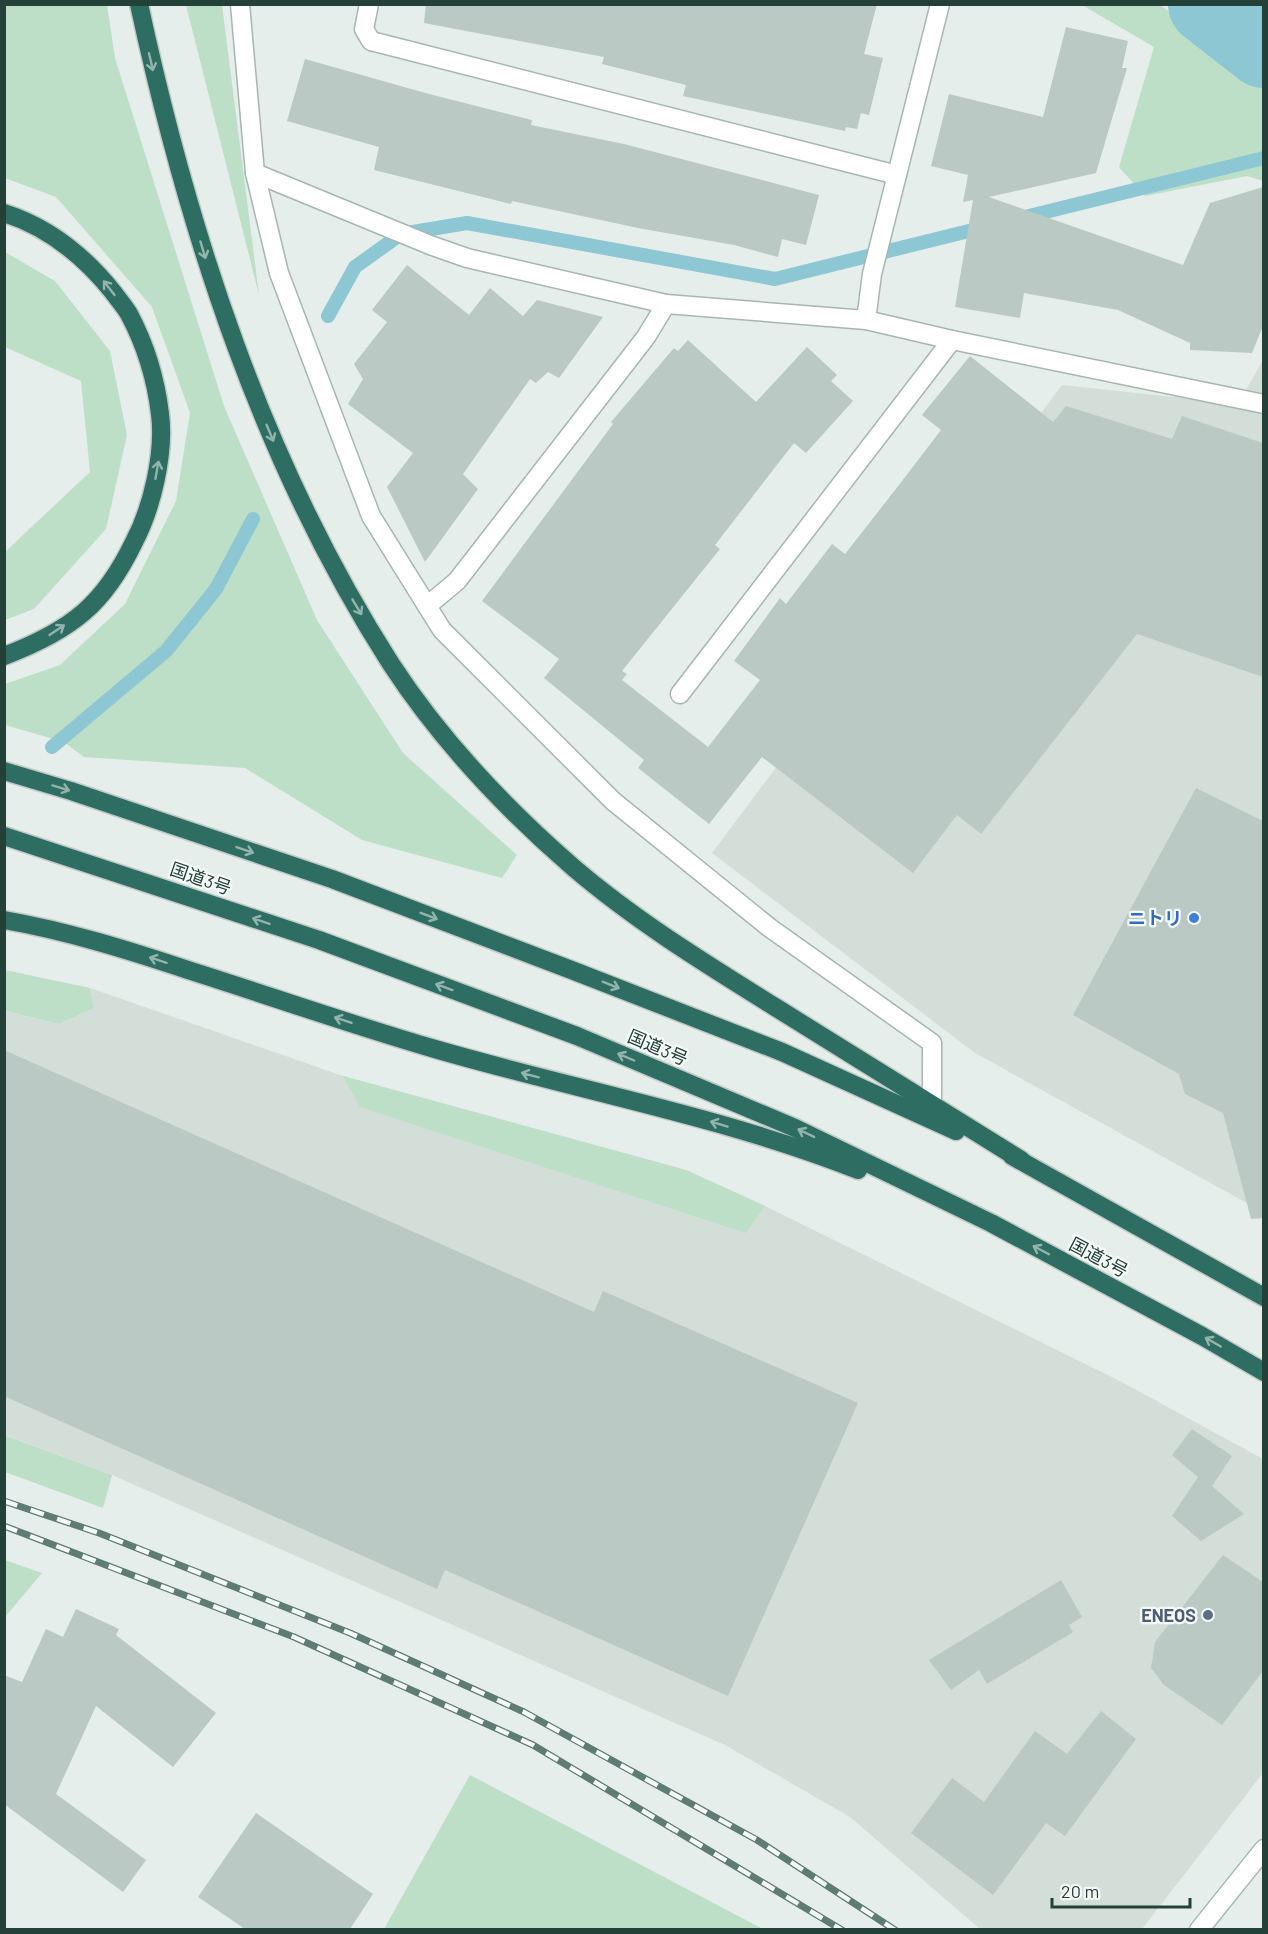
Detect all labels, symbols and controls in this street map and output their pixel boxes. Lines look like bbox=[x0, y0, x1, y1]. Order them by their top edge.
one-way arrow bbox=[146, 52, 158, 71]
one-way arrow bbox=[198, 240, 209, 259]
one-way arrow bbox=[103, 280, 116, 296]
one-way arrow bbox=[265, 423, 276, 441]
one-way arrow bbox=[152, 461, 163, 481]
one-way arrow bbox=[352, 598, 364, 615]
one-way arrow bbox=[48, 624, 64, 636]
one-way arrow bbox=[51, 783, 70, 794]
one-way arrow bbox=[236, 845, 254, 856]
street label: 国道3号 bbox=[168, 857, 234, 899]
place label: ニトリ bbox=[1128, 907, 1182, 929]
one-way arrow bbox=[419, 911, 438, 922]
marker: ニトリ bbox=[1187, 911, 1201, 925]
one-way arrow bbox=[252, 914, 271, 925]
one-way arrow bbox=[149, 954, 168, 965]
one-way arrow bbox=[601, 980, 620, 991]
one-way arrow bbox=[436, 981, 454, 992]
one-way arrow bbox=[334, 1013, 353, 1024]
street label: 国道3号 bbox=[625, 1025, 691, 1069]
one-way arrow bbox=[618, 1051, 636, 1062]
one-way arrow bbox=[521, 1069, 540, 1080]
one-way arrow bbox=[710, 1118, 729, 1129]
one-way arrow bbox=[797, 1126, 815, 1138]
street label: 国道3号 bbox=[1066, 1232, 1132, 1282]
one-way arrow bbox=[1033, 1244, 1050, 1256]
one-way arrow bbox=[1205, 1336, 1222, 1348]
place label: ENEOS bbox=[1141, 1604, 1196, 1626]
marker: ENEOS bbox=[1201, 1608, 1215, 1622]
scale bar bbox=[1052, 1871, 1190, 1909]
text: 20 m bbox=[1061, 1880, 1099, 1902]

